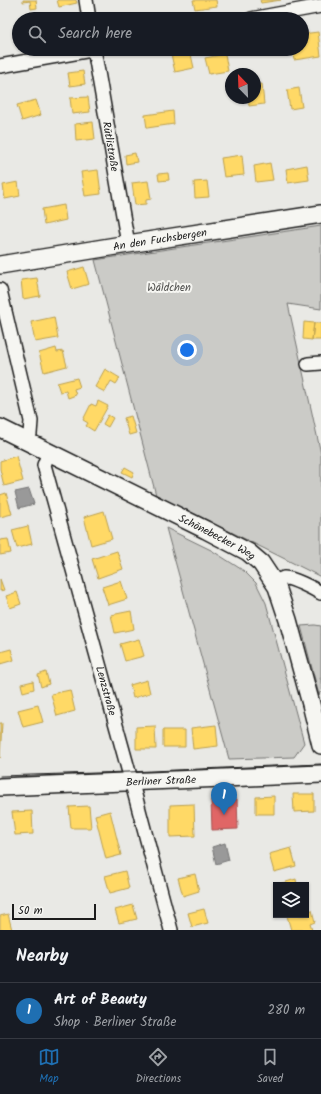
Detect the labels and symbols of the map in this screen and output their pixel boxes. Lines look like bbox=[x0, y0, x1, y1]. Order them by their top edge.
north arrow bbox=[225, 68, 261, 104]
street label: Rütlistraße bbox=[97, 120, 123, 173]
street label: An den Fuchsbergen bbox=[112, 224, 208, 256]
park label: Wäldchen bbox=[147, 279, 191, 297]
your location bbox=[177, 340, 197, 360]
street label: Schönebecker Weg bbox=[175, 510, 259, 565]
street label: Lenzstraße bbox=[90, 664, 121, 718]
street label: Berliner Straße bbox=[125, 771, 196, 792]
pin: 1 bbox=[211, 782, 237, 815]
scale bar bbox=[12, 902, 96, 921]

